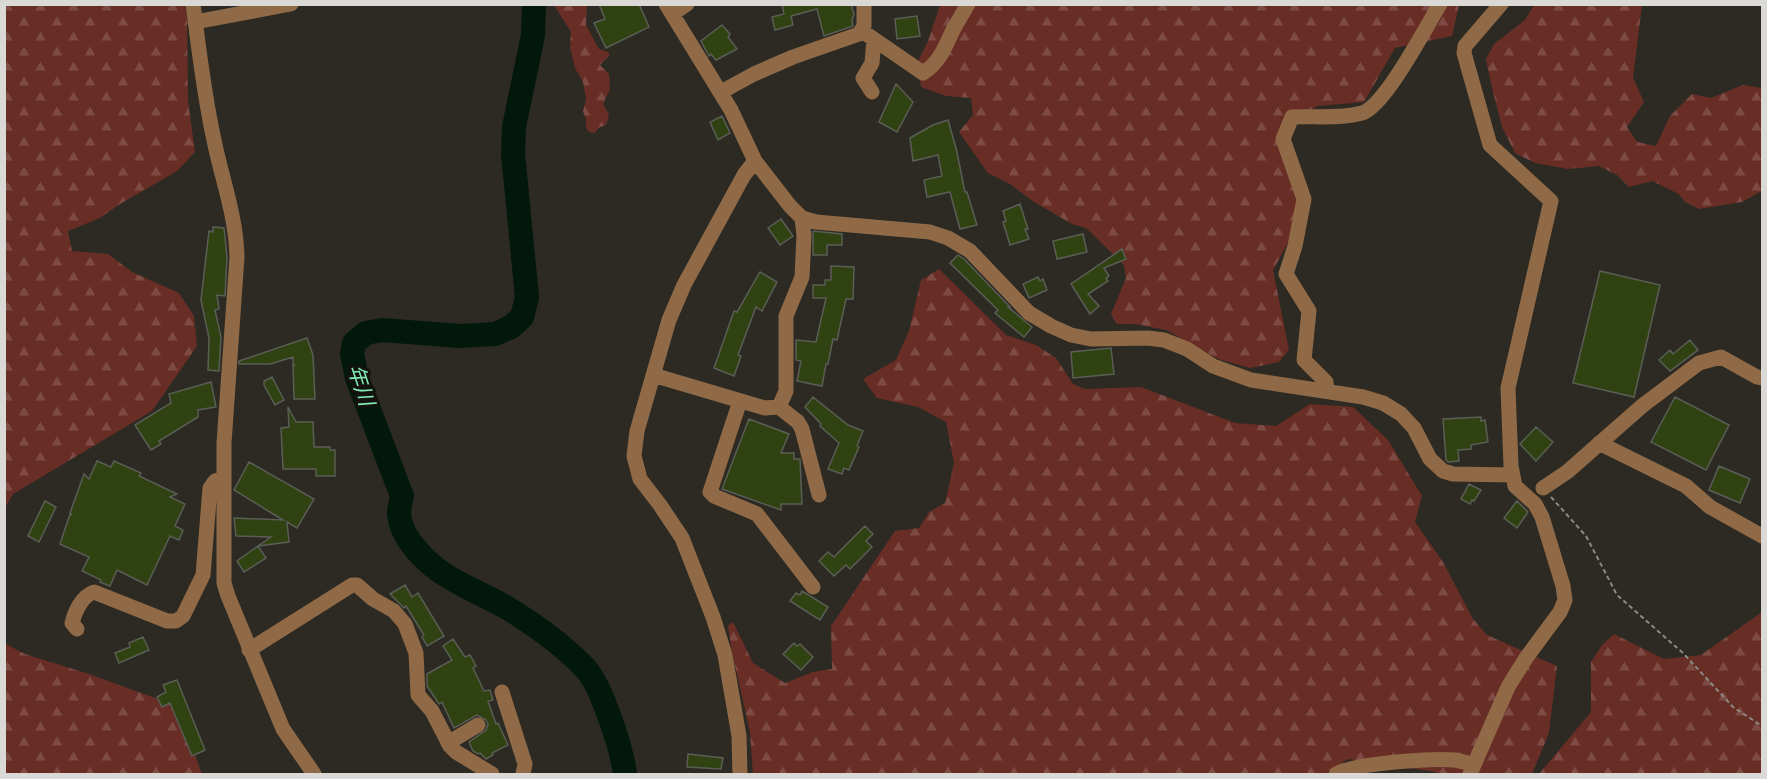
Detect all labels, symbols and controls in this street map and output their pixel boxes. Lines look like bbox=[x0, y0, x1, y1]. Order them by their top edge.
water label: 年川 bbox=[342, 360, 382, 411]

